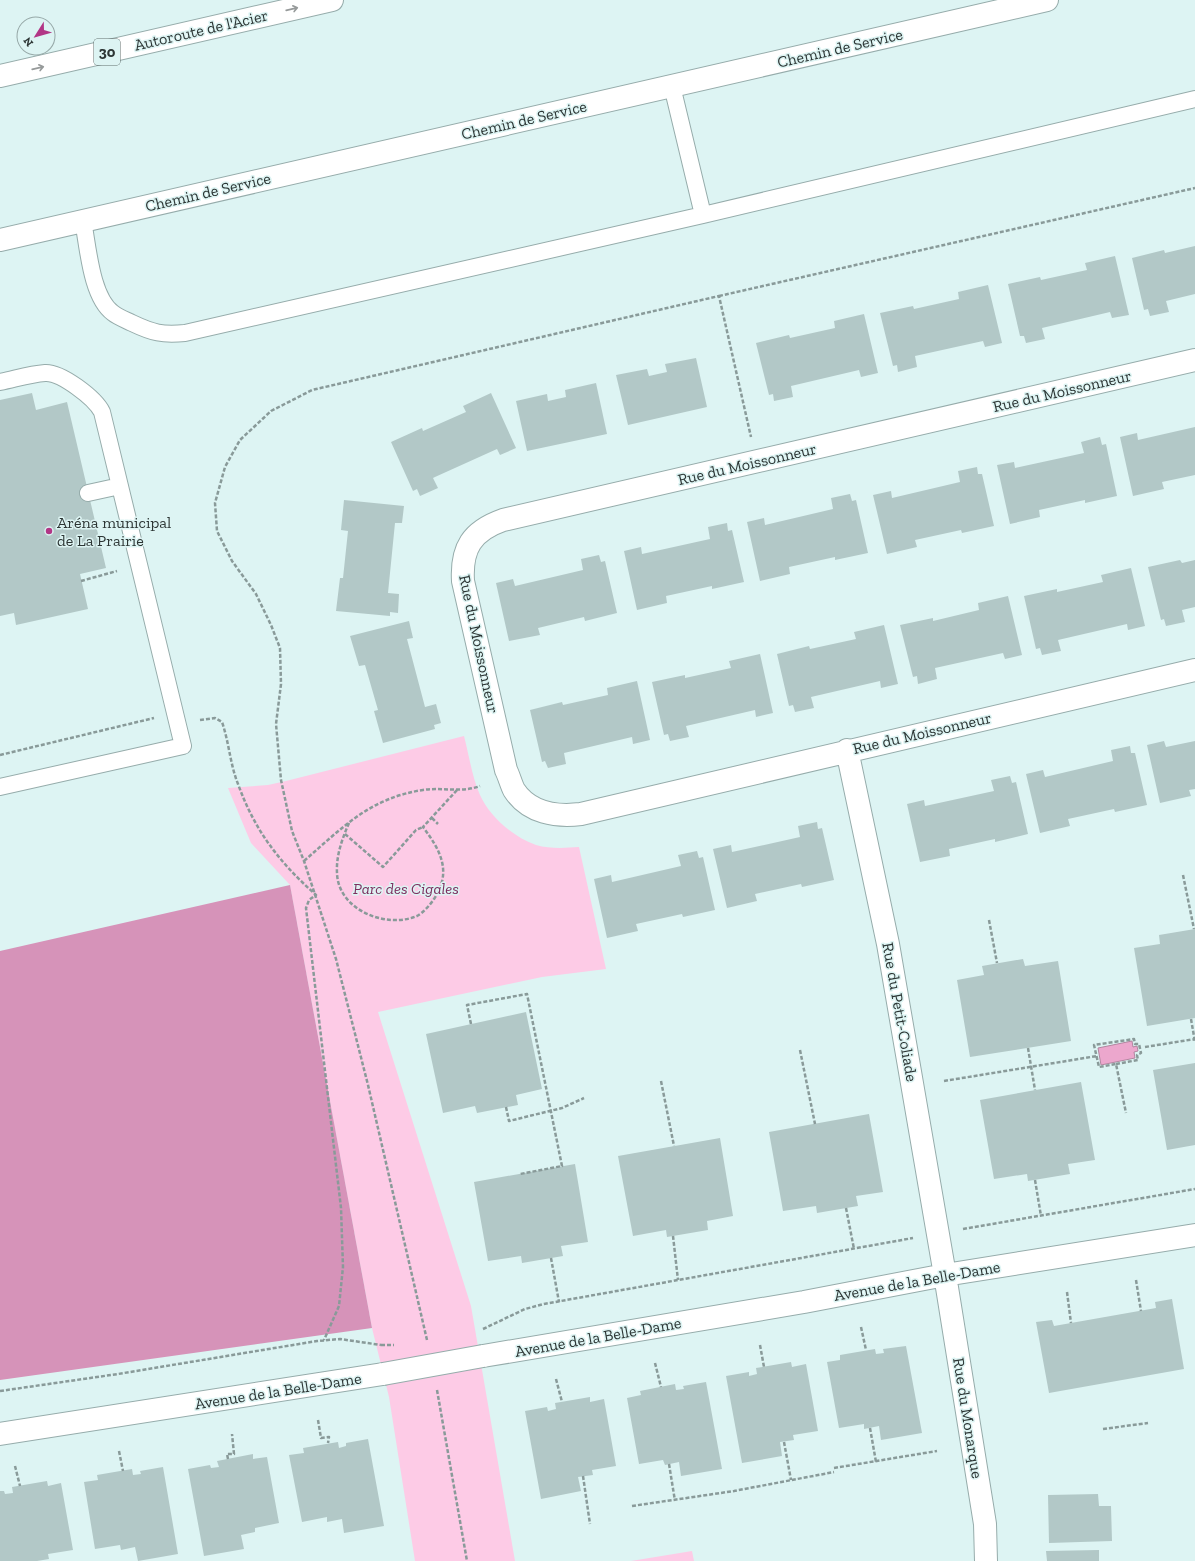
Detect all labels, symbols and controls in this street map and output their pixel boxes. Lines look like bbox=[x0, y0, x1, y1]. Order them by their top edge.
street label: Autoroute de l'Acier bbox=[132, 5, 270, 55]
one-way arrow bbox=[285, 5, 298, 13]
north arrow bbox=[16, 16, 56, 56]
street label: Chemin de Service bbox=[775, 24, 905, 72]
text: N bbox=[20, 34, 36, 49]
road number: 30 bbox=[94, 39, 120, 65]
one-way arrow bbox=[31, 63, 44, 71]
street label: Chemin de Service bbox=[459, 96, 589, 144]
street label: Chemin de Service bbox=[143, 168, 273, 216]
street label: Rue du Moissonneur bbox=[991, 366, 1133, 416]
street label: Rue du Moissonneur bbox=[676, 439, 818, 489]
place label: Aréna municipal de La Prairie bbox=[57, 513, 171, 550]
marker: Aréna municipal de La Prairie bbox=[44, 526, 54, 536]
street label: Rue du Moissonneur bbox=[455, 573, 503, 715]
street label: Rue du Moissonneur bbox=[851, 708, 993, 758]
park label: Parc des Cigales bbox=[353, 879, 459, 898]
street label: Rue du Petit-Coliade bbox=[878, 941, 922, 1083]
street label: Avenue de la Belle-Dame bbox=[832, 1257, 1002, 1305]
street label: Avenue de la Belle-Dame bbox=[513, 1313, 683, 1361]
street label: Rue du Monarque bbox=[949, 1356, 987, 1480]
street label: Avenue de la Belle-Dame bbox=[193, 1368, 363, 1414]

